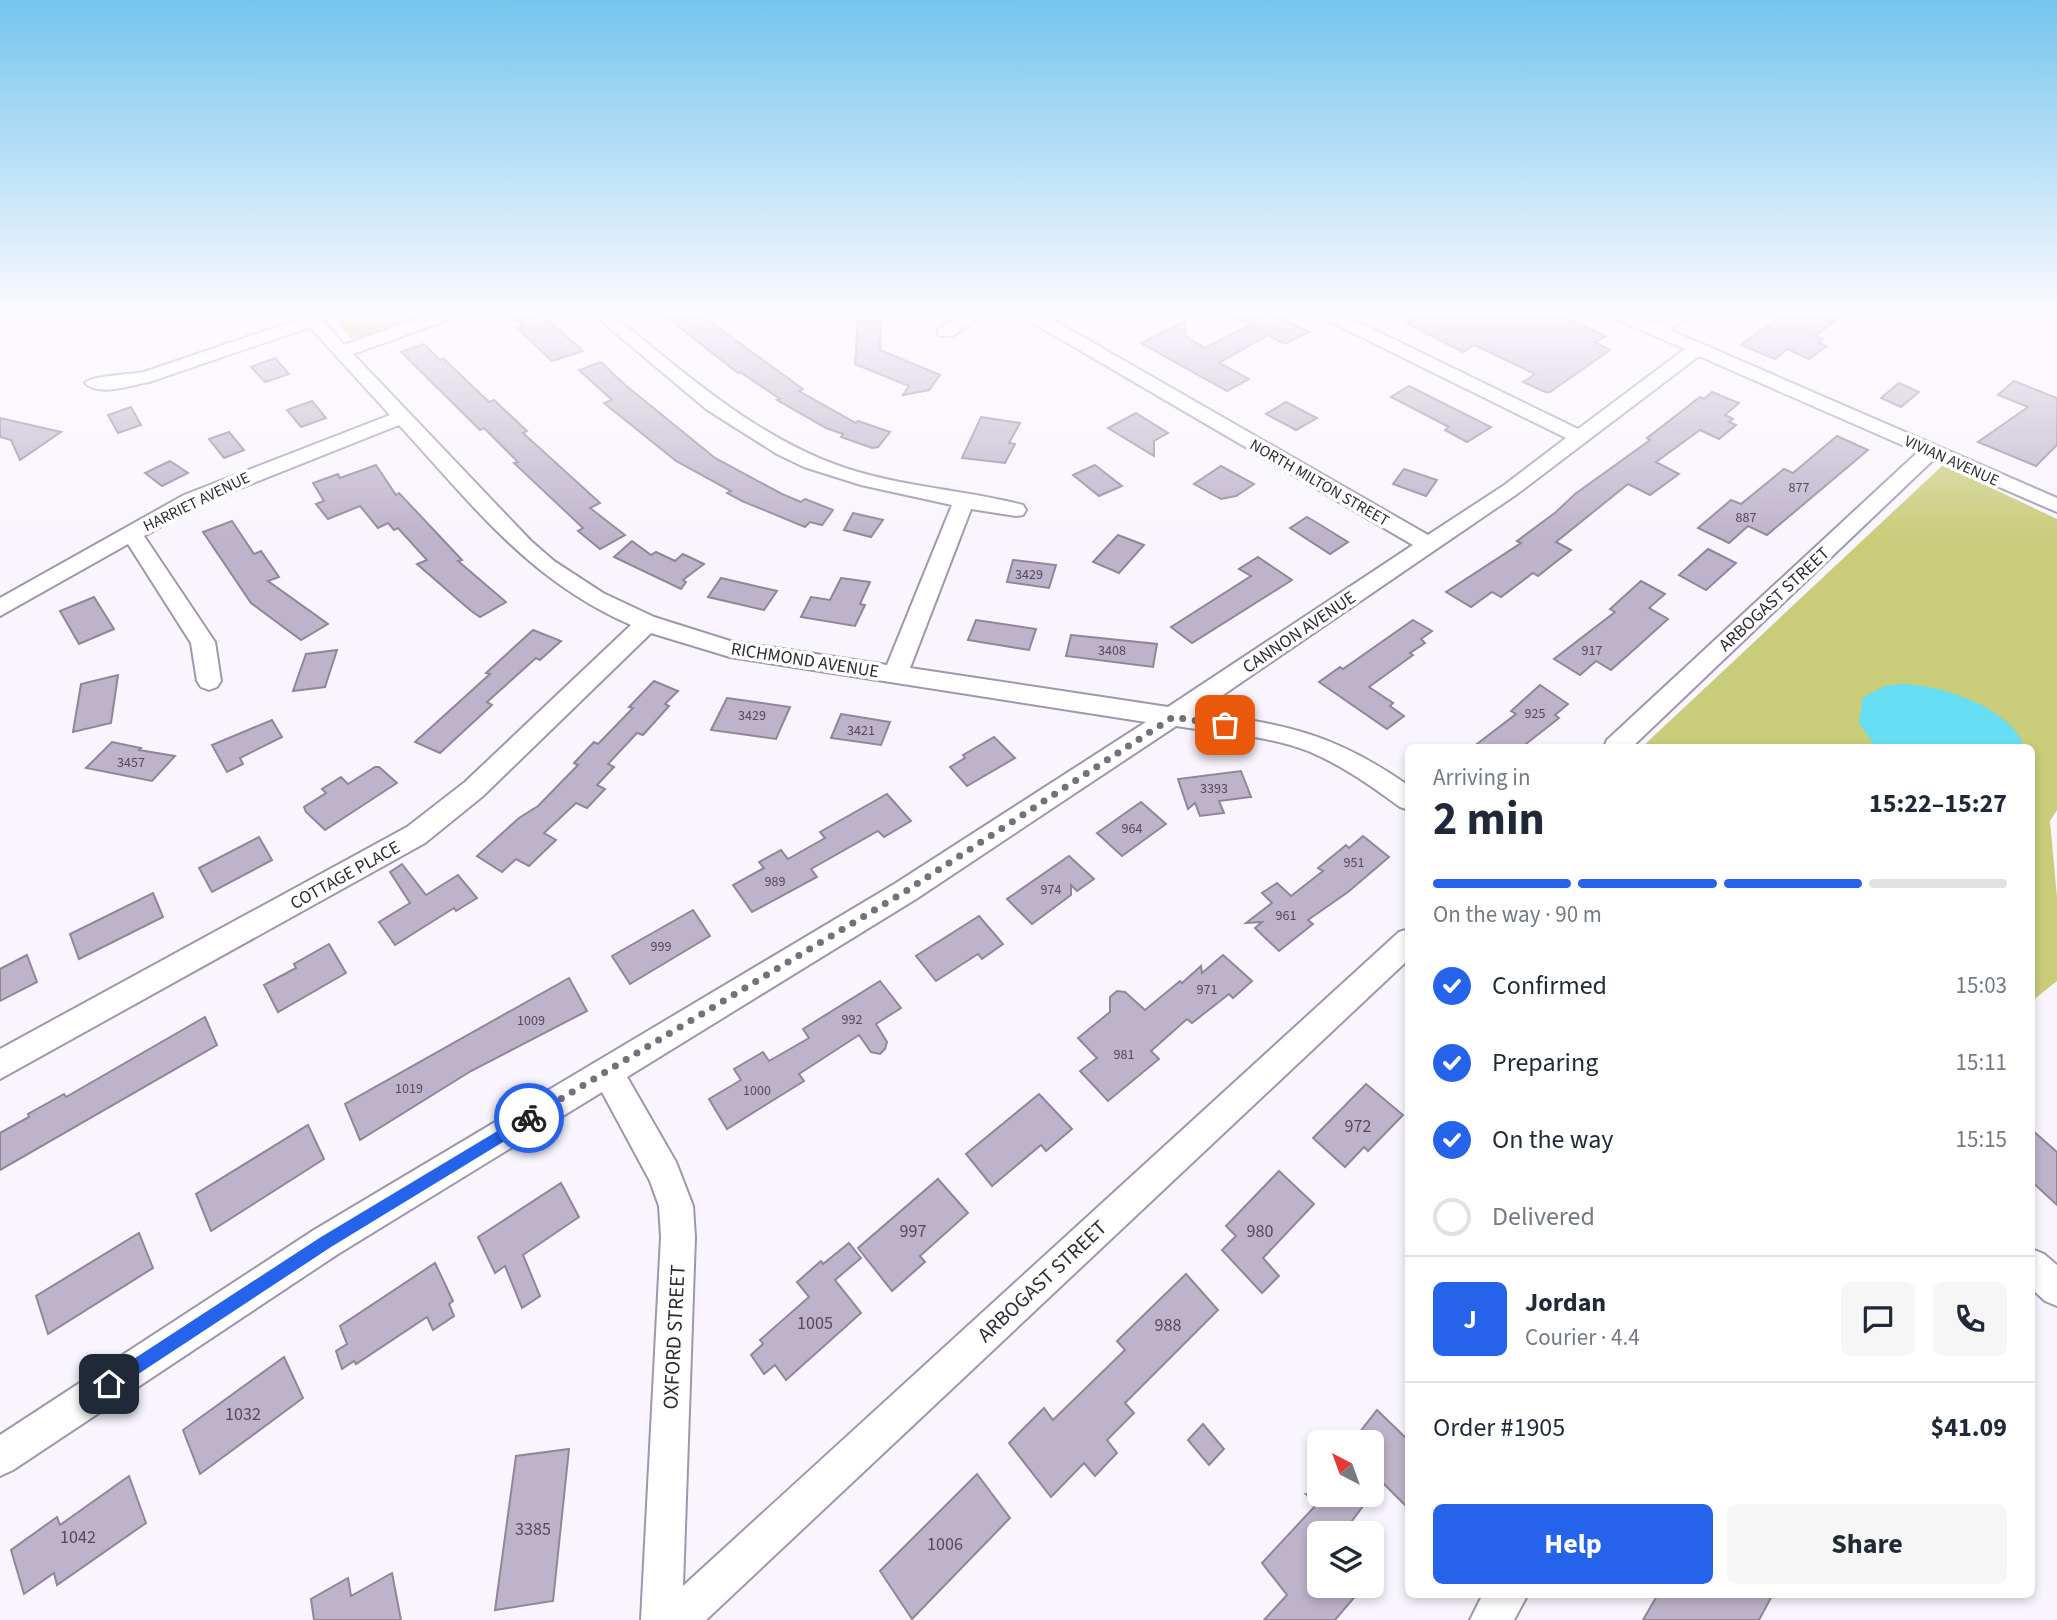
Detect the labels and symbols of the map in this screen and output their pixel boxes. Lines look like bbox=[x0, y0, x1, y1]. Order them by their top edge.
street label: VIVIAN AVENUE bbox=[1901, 430, 2002, 492]
street label: NORTH MILTON STREET bbox=[1246, 434, 1394, 532]
street label: HARRIET AVENUE bbox=[139, 467, 253, 537]
house number: 877 bbox=[1789, 478, 1809, 498]
house number: 887 bbox=[1736, 508, 1756, 528]
street label: ARBOGAST STREET bbox=[1713, 541, 1836, 657]
house number: 3429 bbox=[1015, 565, 1043, 585]
street label: CANNON AVENUE bbox=[1238, 585, 1361, 680]
street label: RICHMOND AVENUE bbox=[729, 636, 881, 685]
house number: 3408 bbox=[1098, 641, 1126, 661]
house number: 917 bbox=[1582, 641, 1602, 661]
pin bbox=[1195, 695, 1255, 755]
house number: 925 bbox=[1525, 704, 1545, 724]
house number: 3429 bbox=[738, 706, 766, 726]
house number: 3421 bbox=[847, 721, 875, 741]
house number: 3457 bbox=[117, 753, 145, 773]
house number: 3393 bbox=[1200, 779, 1228, 799]
house number: 964 bbox=[1122, 819, 1142, 839]
street label: COTTAGE PLACE bbox=[286, 835, 405, 916]
house number: 951 bbox=[1344, 853, 1364, 873]
house number: 989 bbox=[765, 872, 785, 892]
house number: 974 bbox=[1041, 880, 1061, 900]
house number: 961 bbox=[1276, 906, 1296, 926]
house number: 999 bbox=[651, 937, 671, 957]
house number: 971 bbox=[1197, 980, 1217, 1000]
house number: 992 bbox=[842, 1010, 862, 1030]
house number: 1009 bbox=[517, 1011, 545, 1031]
house number: 981 bbox=[1114, 1045, 1134, 1065]
house number: 1019 bbox=[395, 1079, 423, 1099]
house number: 1000 bbox=[743, 1081, 771, 1101]
courier bbox=[494, 1083, 564, 1153]
house number: 972 bbox=[1345, 1114, 1371, 1139]
street label: ARBOGAST STREET bbox=[970, 1213, 1114, 1349]
house number: 997 bbox=[900, 1219, 926, 1244]
house number: 980 bbox=[1247, 1219, 1273, 1244]
street label: OXFORD STREET bbox=[655, 1264, 693, 1410]
house number: 1005 bbox=[797, 1311, 833, 1336]
house number: 988 bbox=[1155, 1313, 1181, 1338]
pin bbox=[79, 1354, 139, 1414]
house number: 1032 bbox=[225, 1402, 261, 1427]
north arrow bbox=[1307, 1430, 1384, 1507]
house number: 3385 bbox=[515, 1517, 551, 1542]
house number: 1042 bbox=[60, 1525, 96, 1550]
house number: 1006 bbox=[927, 1532, 963, 1557]

